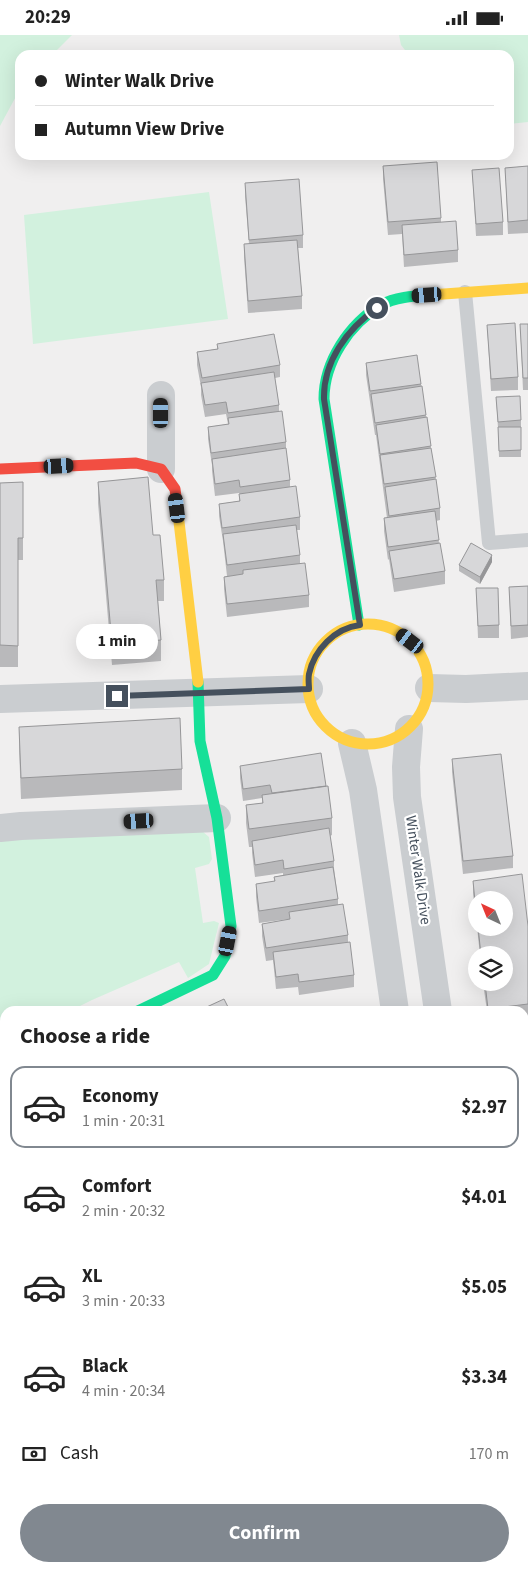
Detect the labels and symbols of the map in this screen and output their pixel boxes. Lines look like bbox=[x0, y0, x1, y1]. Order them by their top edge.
car bbox=[411, 286, 442, 304]
route start bbox=[366, 297, 388, 319]
car bbox=[153, 398, 168, 428]
car bbox=[43, 458, 74, 474]
car bbox=[167, 492, 186, 524]
callout: 1 min bbox=[76, 623, 158, 659]
car bbox=[393, 626, 426, 656]
route end bbox=[106, 685, 128, 707]
car bbox=[123, 813, 154, 829]
street label: Winter Walk Drive bbox=[400, 814, 436, 926]
north arrow bbox=[468, 891, 512, 936]
car bbox=[217, 925, 238, 957]

